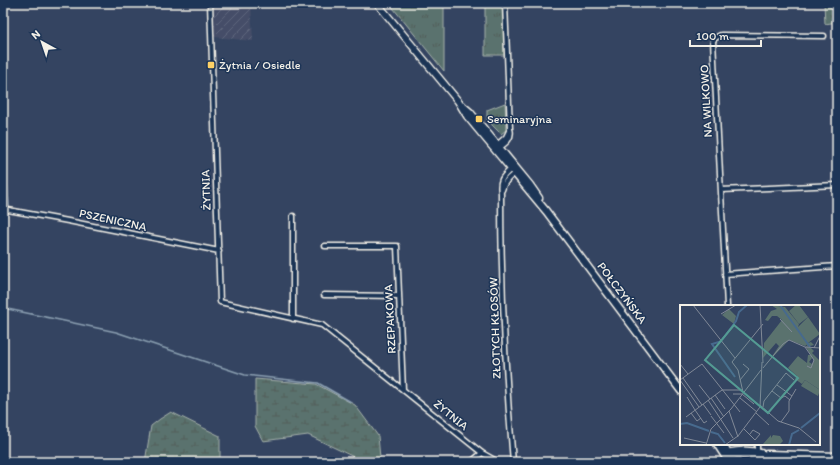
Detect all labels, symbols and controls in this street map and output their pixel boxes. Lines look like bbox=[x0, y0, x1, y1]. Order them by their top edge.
north arrow bbox=[22, 22, 62, 62]
scale bar bbox=[690, 22, 761, 48]
text: N bbox=[29, 27, 43, 42]
text: 100 m bbox=[696, 29, 729, 43]
place label: Żytnia / Osiedle bbox=[219, 58, 301, 72]
marker: Żytnia / Osiedle bbox=[206, 60, 216, 70]
street label: NA WILKOWO bbox=[697, 64, 715, 138]
place label: Seminaryjna bbox=[487, 112, 552, 126]
marker: Seminaryjna bbox=[474, 114, 484, 124]
street label: ŻYTNIA bbox=[198, 169, 214, 211]
street label: PSZENICZNA bbox=[78, 206, 148, 234]
street label: POŁCZYŃSKA bbox=[594, 259, 650, 327]
street label: ZŁOTYCH KŁOSÓW bbox=[486, 277, 504, 379]
street label: RZEPAKOWA bbox=[381, 284, 399, 354]
inset map bbox=[680, 305, 820, 445]
street label: ŻYTNIA bbox=[431, 397, 471, 433]

